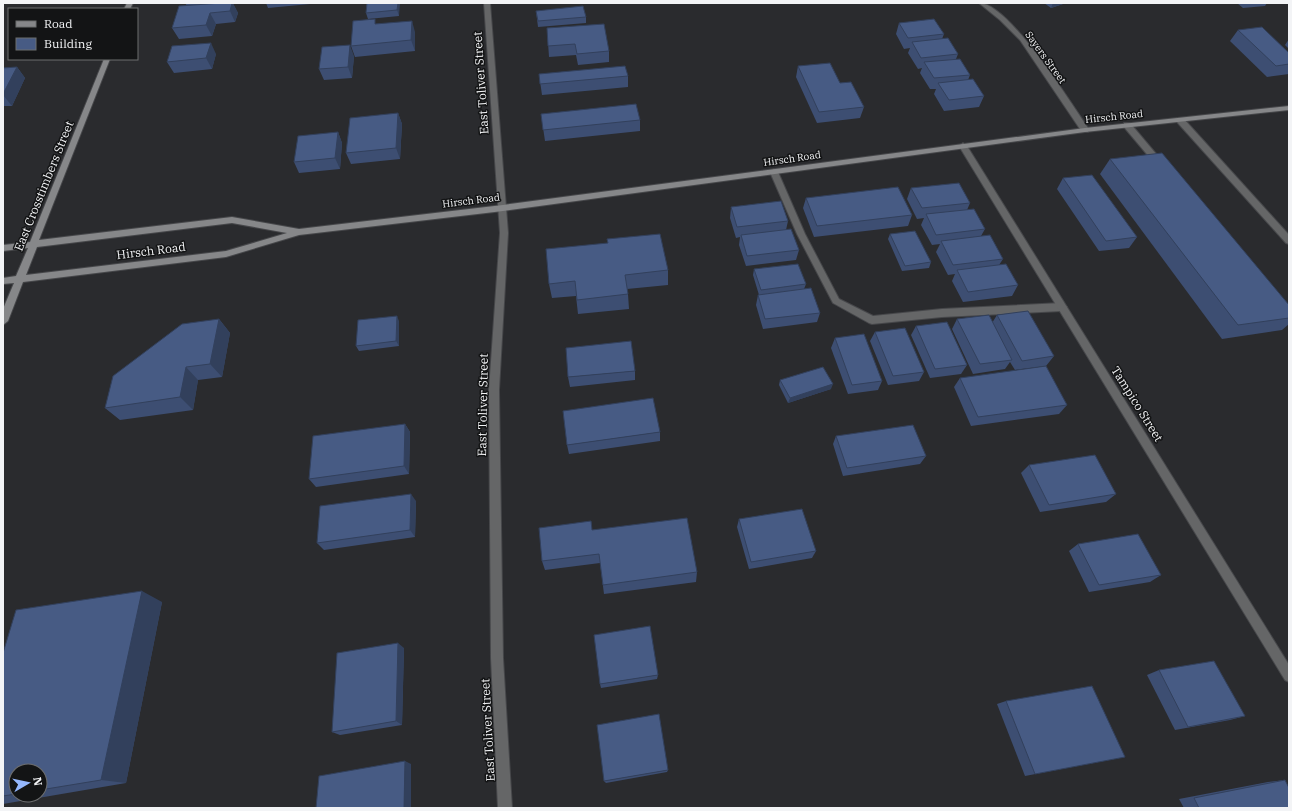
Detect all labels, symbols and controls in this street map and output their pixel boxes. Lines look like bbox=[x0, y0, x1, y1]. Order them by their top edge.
legend bbox=[8, 8, 138, 60]
text: Road bbox=[44, 16, 73, 31]
street label: Sayers Street bbox=[1022, 29, 1069, 86]
street label: East Toliver Street bbox=[469, 31, 492, 135]
text: Building bbox=[44, 36, 92, 51]
street label: Hirsch Road bbox=[1085, 107, 1144, 126]
street label: East Crosstimbers Street bbox=[11, 118, 77, 253]
street label: Hirsch Road bbox=[762, 148, 822, 169]
street label: Hirsch Road bbox=[442, 191, 501, 210]
street label: Hirsch Road bbox=[116, 239, 186, 262]
street label: East Toliver Street bbox=[474, 353, 491, 457]
street label: Tampico Street bbox=[1108, 363, 1167, 444]
street label: East Toliver Street bbox=[477, 678, 498, 782]
north arrow bbox=[8, 763, 48, 803]
text: N bbox=[30, 776, 46, 787]

